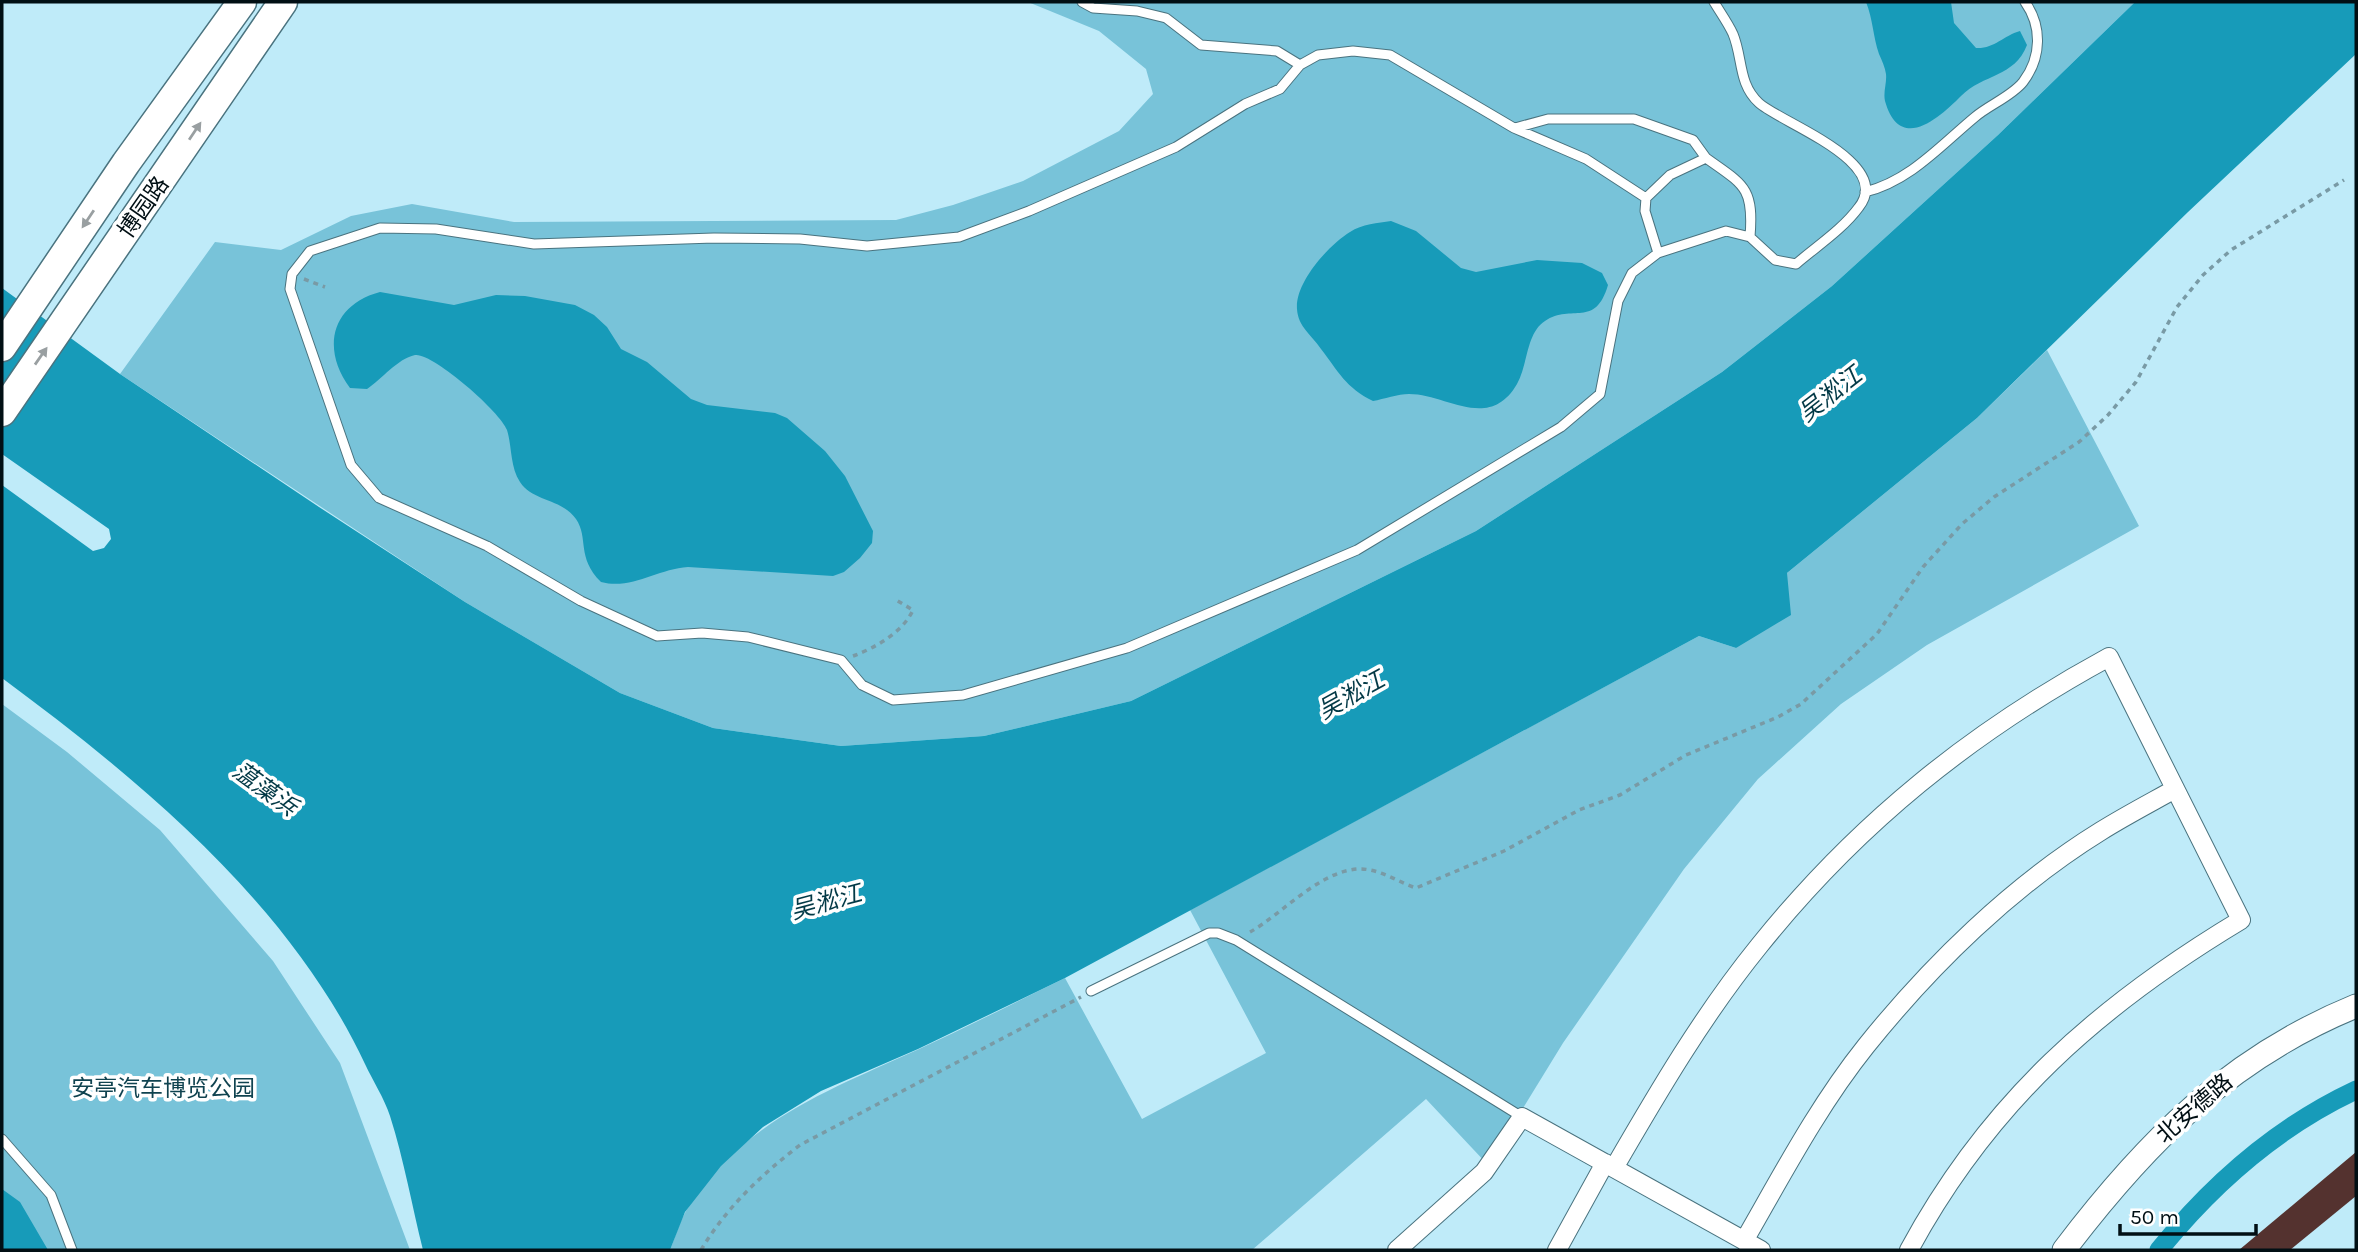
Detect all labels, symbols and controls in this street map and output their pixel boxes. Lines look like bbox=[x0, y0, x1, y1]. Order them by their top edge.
one-way arrow bbox=[188, 122, 202, 140]
street label: 博园路 bbox=[113, 171, 174, 243]
one-way arrow bbox=[81, 210, 95, 228]
one-way arrow bbox=[34, 346, 47, 366]
water label: 吴淞江 bbox=[1793, 359, 1869, 427]
water label: 吴淞江 bbox=[1313, 664, 1392, 725]
water label: 蕰藻浜 bbox=[228, 757, 304, 823]
water label: 吴淞江 bbox=[788, 878, 867, 925]
street label: 北安德路 bbox=[2151, 1068, 2238, 1149]
park label: 安亭汽车博览公园 bbox=[71, 1075, 255, 1102]
scale bar bbox=[2120, 1192, 2256, 1236]
text: 50 m bbox=[2130, 1205, 2179, 1229]

